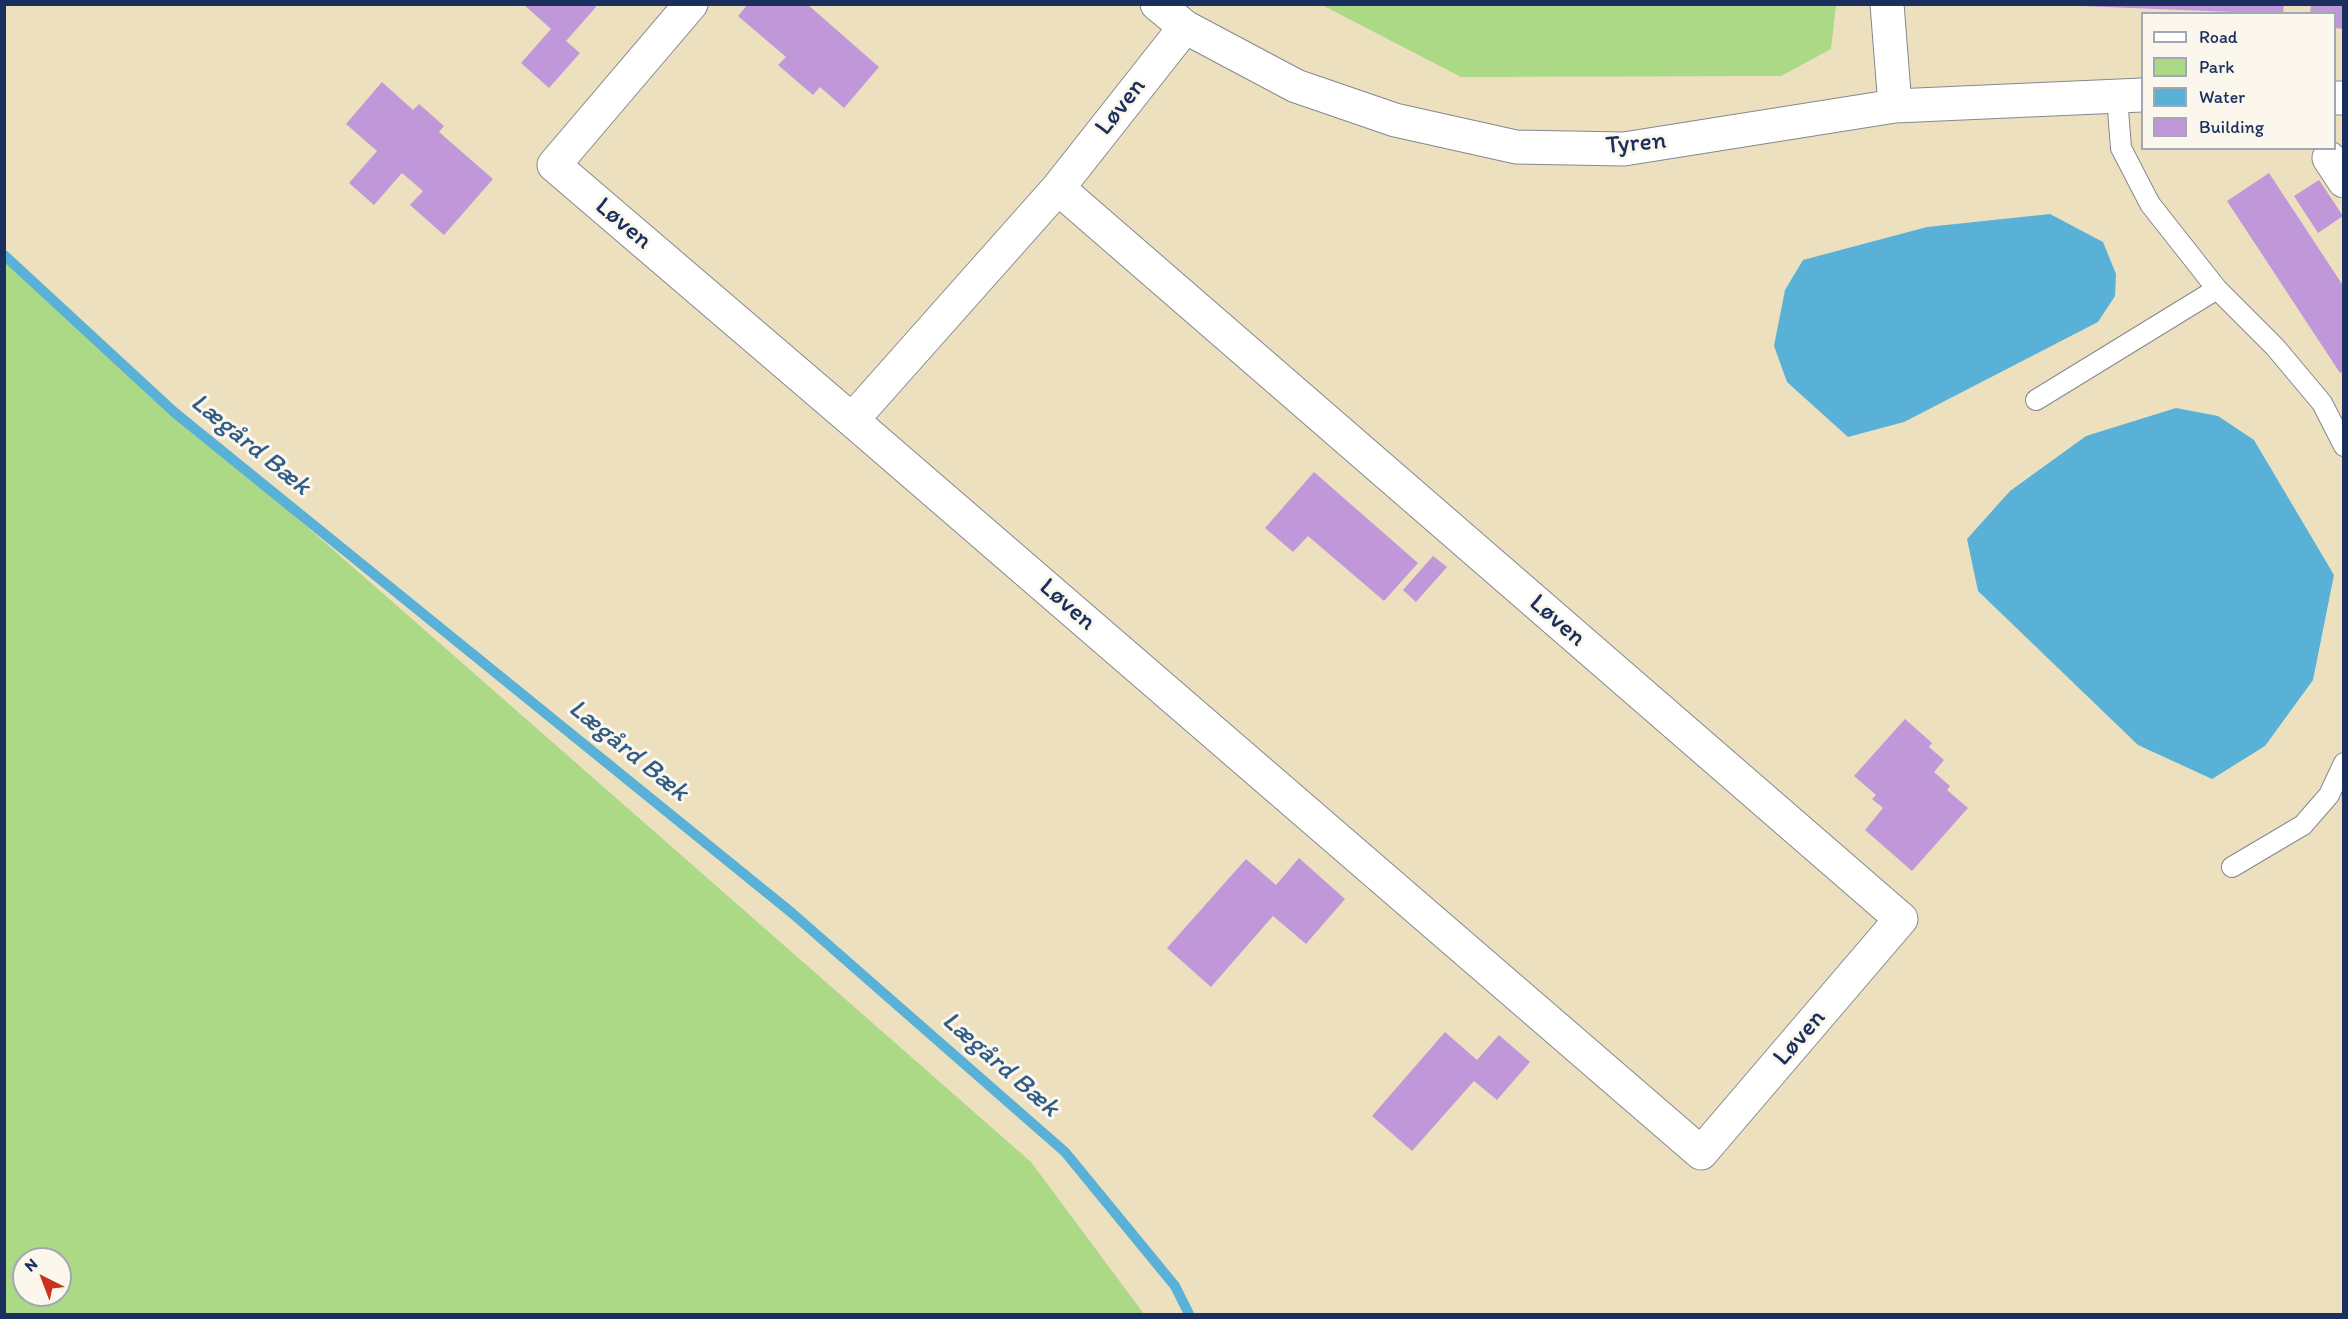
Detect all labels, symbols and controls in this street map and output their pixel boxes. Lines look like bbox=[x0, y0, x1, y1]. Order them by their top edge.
legend bbox=[2141, 12, 2336, 150]
text: Road bbox=[2199, 26, 2238, 48]
text: Park bbox=[2199, 56, 2234, 78]
street label: Løven bbox=[1089, 72, 1153, 142]
text: Water bbox=[2199, 86, 2245, 108]
text: Building bbox=[2199, 116, 2264, 138]
street label: Tyren bbox=[1604, 126, 1668, 162]
street label: Løven bbox=[588, 191, 658, 257]
water label: Lægård Bæk bbox=[184, 387, 316, 503]
street label: Løven bbox=[1032, 572, 1102, 638]
street label: Løven bbox=[1522, 588, 1592, 654]
water label: Lægård Bæk bbox=[562, 693, 694, 809]
street label: Løven bbox=[1767, 1003, 1833, 1073]
water label: Lægård Bæk bbox=[935, 1005, 1065, 1125]
north arrow bbox=[12, 1247, 72, 1307]
text: N bbox=[21, 1254, 41, 1275]

